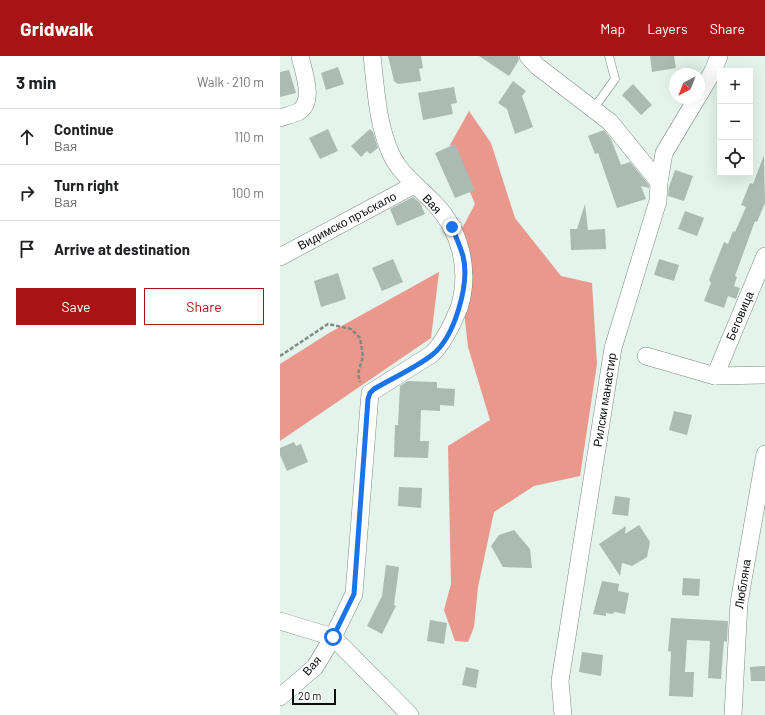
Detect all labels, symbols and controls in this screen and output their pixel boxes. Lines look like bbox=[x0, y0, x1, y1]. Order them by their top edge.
text: Gridwalk bbox=[20, 17, 94, 40]
text: Map bbox=[600, 20, 625, 37]
text: Layers bbox=[647, 20, 688, 37]
text: Share bbox=[710, 20, 745, 37]
north arrow bbox=[669, 68, 705, 104]
map controls bbox=[717, 68, 753, 176]
button: + bbox=[717, 68, 753, 104]
text: 3 min bbox=[16, 72, 56, 92]
text: Walk · 210 m bbox=[197, 74, 264, 90]
button: − bbox=[717, 104, 753, 140]
text: Continue bbox=[54, 120, 114, 138]
icon: ahead bbox=[16, 126, 38, 148]
text: 110 m bbox=[234, 129, 264, 145]
text: Вая bbox=[54, 138, 77, 154]
button: locate bbox=[717, 140, 753, 176]
text: Turn right bbox=[54, 176, 119, 194]
icon: right bbox=[16, 182, 38, 204]
text: 100 m bbox=[231, 185, 264, 201]
street label: Видимско пръскало bbox=[295, 188, 399, 253]
street label: Вая bbox=[420, 191, 445, 216]
text: Вая bbox=[54, 194, 77, 210]
route end bbox=[443, 218, 461, 236]
icon: arrive bbox=[16, 238, 38, 260]
text: Arrive at destination bbox=[54, 240, 190, 258]
button: Save bbox=[16, 288, 136, 325]
button: Share bbox=[144, 288, 264, 325]
street label: Беговица bbox=[722, 289, 757, 343]
street label: Рилски манастир bbox=[590, 351, 619, 448]
street label: Любляна bbox=[731, 558, 753, 610]
route start bbox=[324, 628, 342, 646]
street label: Вая bbox=[299, 653, 323, 678]
scale bar bbox=[292, 687, 336, 706]
text: 20 m bbox=[298, 689, 321, 702]

